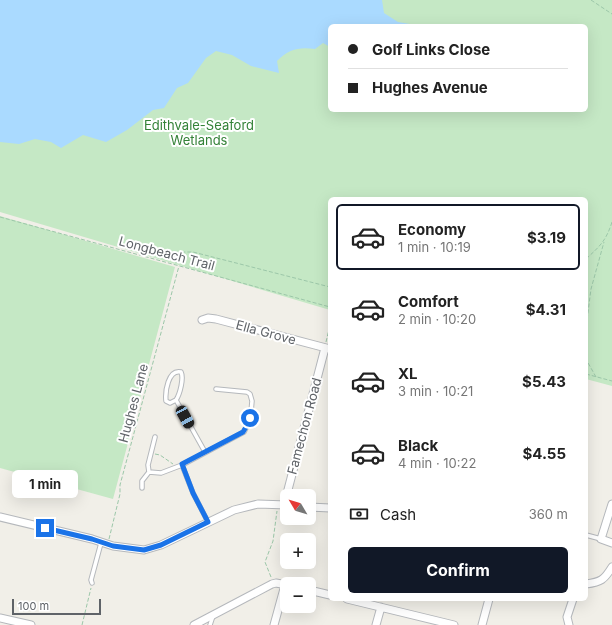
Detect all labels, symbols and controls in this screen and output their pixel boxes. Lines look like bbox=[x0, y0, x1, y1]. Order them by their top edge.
text: Golf Links Close bbox=[372, 40, 490, 59]
text: Hughes Avenue bbox=[372, 78, 488, 97]
park label: Edithvale-Seaford Wetlands bbox=[144, 117, 254, 148]
icon: car bbox=[350, 219, 386, 255]
text: Economy bbox=[398, 220, 466, 239]
text: $3.19 bbox=[527, 228, 566, 247]
street label: Longbeach Trail bbox=[117, 233, 217, 273]
text: 1 min · 10:19 bbox=[398, 239, 471, 255]
icon: car bbox=[350, 291, 386, 327]
text: Comfort bbox=[398, 292, 459, 311]
text: $4.31 bbox=[526, 300, 566, 319]
text: 2 min · 10:20 bbox=[398, 311, 476, 327]
street label: Ella Grove bbox=[234, 316, 298, 348]
street label: Hughes Lane bbox=[115, 362, 151, 444]
icon: car bbox=[350, 363, 386, 399]
text: XL bbox=[398, 364, 418, 383]
text: $5.43 bbox=[522, 372, 566, 391]
street label: Famechon Road bbox=[283, 376, 325, 476]
text: 3 min · 10:21 bbox=[398, 383, 473, 399]
car bbox=[174, 404, 196, 430]
route start bbox=[241, 409, 259, 427]
icon: car bbox=[350, 435, 386, 471]
text: Black bbox=[398, 436, 438, 455]
text: $4.55 bbox=[522, 444, 566, 463]
text: 4 min · 10:22 bbox=[398, 455, 476, 471]
callout: 1 min bbox=[12, 470, 78, 498]
text: 1 min bbox=[29, 476, 61, 492]
north arrow bbox=[280, 489, 316, 525]
map controls bbox=[280, 489, 316, 613]
icon: cash bbox=[348, 503, 370, 525]
text: Cash bbox=[380, 505, 416, 524]
text: 360 m bbox=[529, 506, 568, 522]
route end bbox=[36, 519, 54, 537]
button: + bbox=[280, 533, 316, 569]
button: Confirm bbox=[348, 547, 568, 593]
button: − bbox=[280, 577, 316, 613]
scale bar bbox=[12, 597, 101, 616]
text: 100 m bbox=[18, 599, 49, 613]

